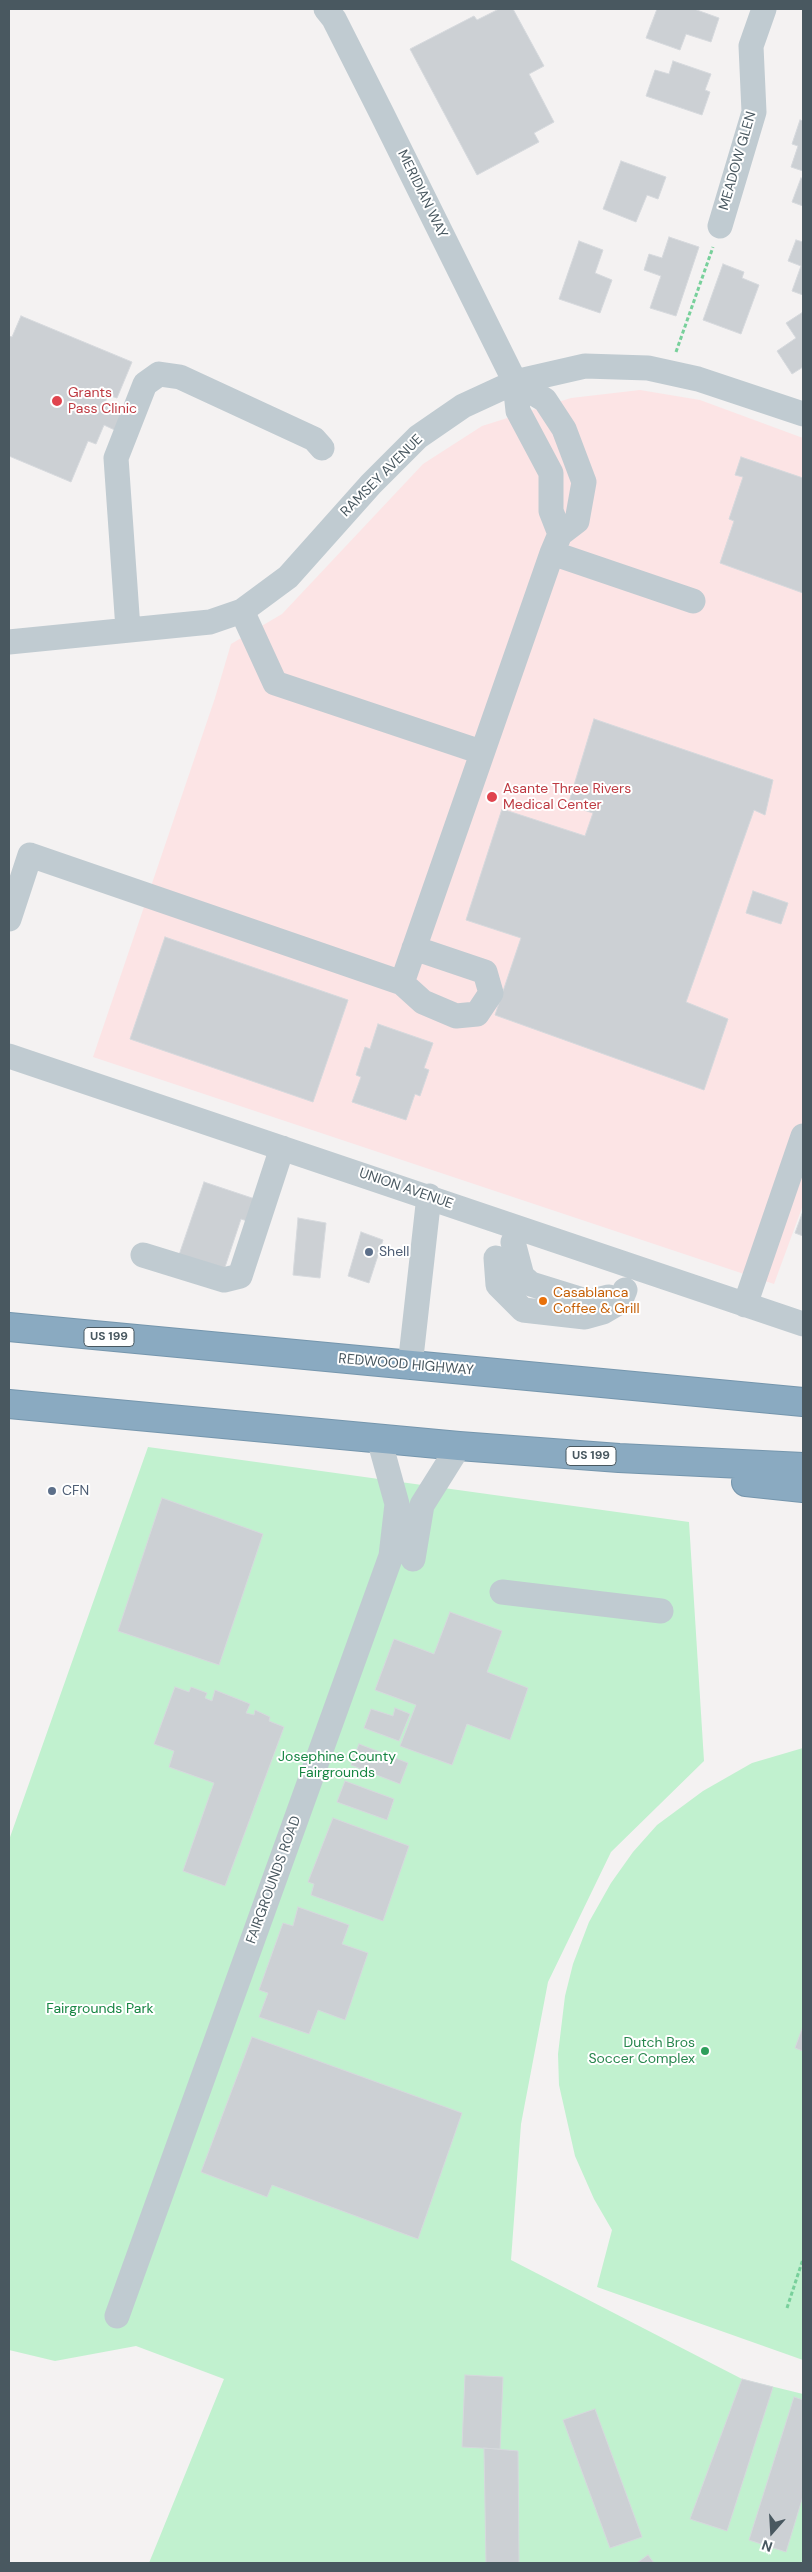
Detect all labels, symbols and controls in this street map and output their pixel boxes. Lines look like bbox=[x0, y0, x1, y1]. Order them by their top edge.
street label: MEADOW GLEN bbox=[716, 110, 760, 212]
street label: MERIDIAN WAY bbox=[393, 147, 451, 241]
place label: Grants Pass Clinic bbox=[68, 385, 137, 418]
marker: Grants Pass Clinic bbox=[50, 394, 64, 408]
street label: RAMSEY AVENUE bbox=[337, 431, 427, 521]
place label: Asante Three Rivers Medical Center bbox=[503, 781, 631, 814]
marker: Asante Three Rivers Medical Center bbox=[485, 790, 499, 804]
street label: UNION AVENUE bbox=[357, 1165, 455, 1213]
place label: Shell bbox=[379, 1244, 409, 1260]
marker: Shell bbox=[363, 1246, 375, 1258]
place label: Casablanca Coffee & Grill bbox=[553, 1285, 640, 1318]
marker: Casablanca Coffee & Grill bbox=[537, 1295, 549, 1307]
road number: US 199 bbox=[84, 1328, 134, 1346]
street label: REDWOOD HIGHWAY bbox=[338, 1351, 474, 1379]
road number: US 199 bbox=[566, 1446, 616, 1465]
place label: CFN bbox=[62, 1483, 89, 1499]
marker: CFN bbox=[46, 1485, 58, 1497]
park label: Josephine County Fairgrounds bbox=[278, 1749, 396, 1781]
street label: FAIRGROUNDS ROAD bbox=[243, 1814, 305, 1946]
park label: Fairgrounds Park bbox=[46, 2001, 154, 2017]
place label: Dutch Bros Soccer Complex bbox=[588, 2035, 695, 2068]
marker: Dutch Bros Soccer Complex bbox=[699, 2045, 711, 2057]
north arrow bbox=[747, 2507, 797, 2557]
text: N bbox=[759, 2536, 775, 2556]

